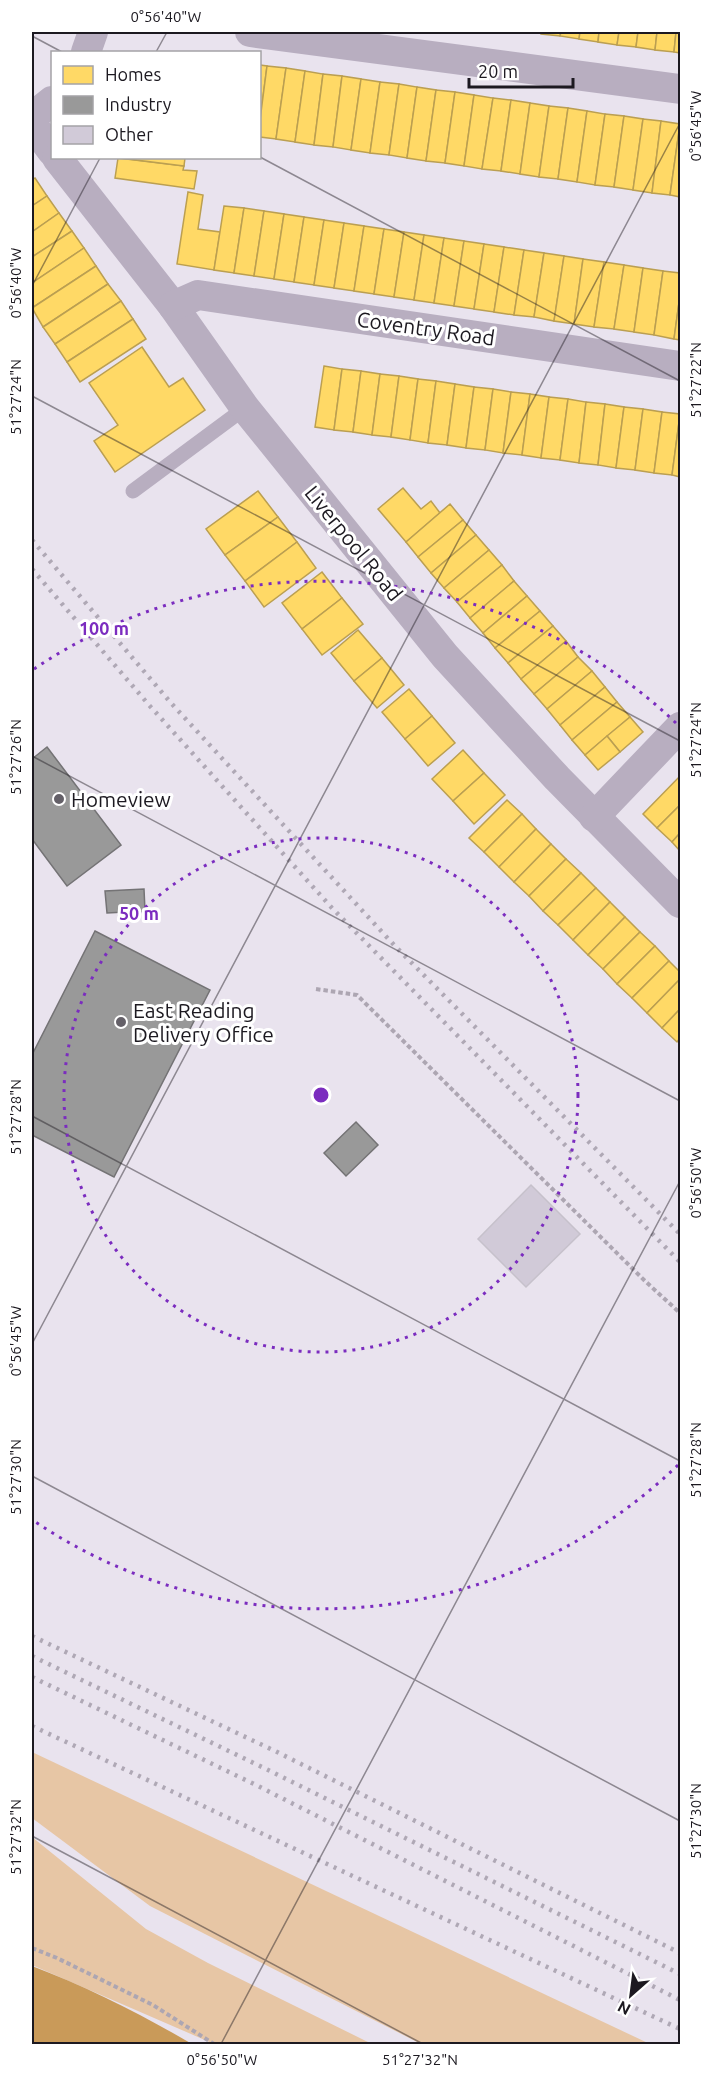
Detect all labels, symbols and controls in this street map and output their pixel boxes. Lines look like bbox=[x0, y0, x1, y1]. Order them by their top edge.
text: 0°56'40"W bbox=[131, 8, 202, 25]
legend bbox=[51, 51, 261, 159]
scale bar bbox=[469, 51, 572, 89]
text: 20 m bbox=[478, 61, 518, 81]
text: Homes bbox=[105, 64, 162, 84]
text: 0°56'45"W bbox=[687, 90, 704, 161]
text: Industry bbox=[105, 94, 172, 114]
text: Other bbox=[105, 124, 153, 144]
text: 0°56'40"W bbox=[7, 247, 24, 318]
street label: Coventry Road bbox=[356, 306, 496, 350]
text: 51°27'22"N bbox=[687, 342, 704, 418]
text: 51°27'24"N bbox=[7, 359, 24, 435]
street label: Liverpool Road bbox=[300, 481, 408, 605]
text: 100 m bbox=[79, 618, 129, 638]
text: 51°27'24"N bbox=[687, 702, 704, 778]
text: 51°27'26"N bbox=[7, 719, 24, 795]
place label: Homeview bbox=[71, 787, 171, 811]
marker: Homeview bbox=[52, 792, 66, 806]
text: 50 m bbox=[119, 903, 159, 923]
place label: East Reading Delivery Office bbox=[133, 998, 274, 1046]
marker: East Reading Delivery Office bbox=[114, 1015, 128, 1029]
text: 51°27'28"N bbox=[7, 1079, 24, 1155]
centre of rings bbox=[311, 1085, 331, 1105]
text: 0°56'50"W bbox=[687, 1147, 704, 1218]
text: 0°56'45"W bbox=[7, 1305, 24, 1376]
text: 51°27'28"N bbox=[687, 1422, 704, 1498]
text: 51°27'30"N bbox=[7, 1439, 24, 1515]
text: 51°27'30"N bbox=[687, 1783, 704, 1859]
text: 51°27'32"N bbox=[7, 1799, 24, 1875]
north arrow bbox=[601, 1965, 661, 2025]
text: N bbox=[614, 1997, 633, 2019]
text: 0°56'50"W bbox=[187, 2051, 258, 2068]
text: 51°27'32"N bbox=[382, 2051, 458, 2068]

